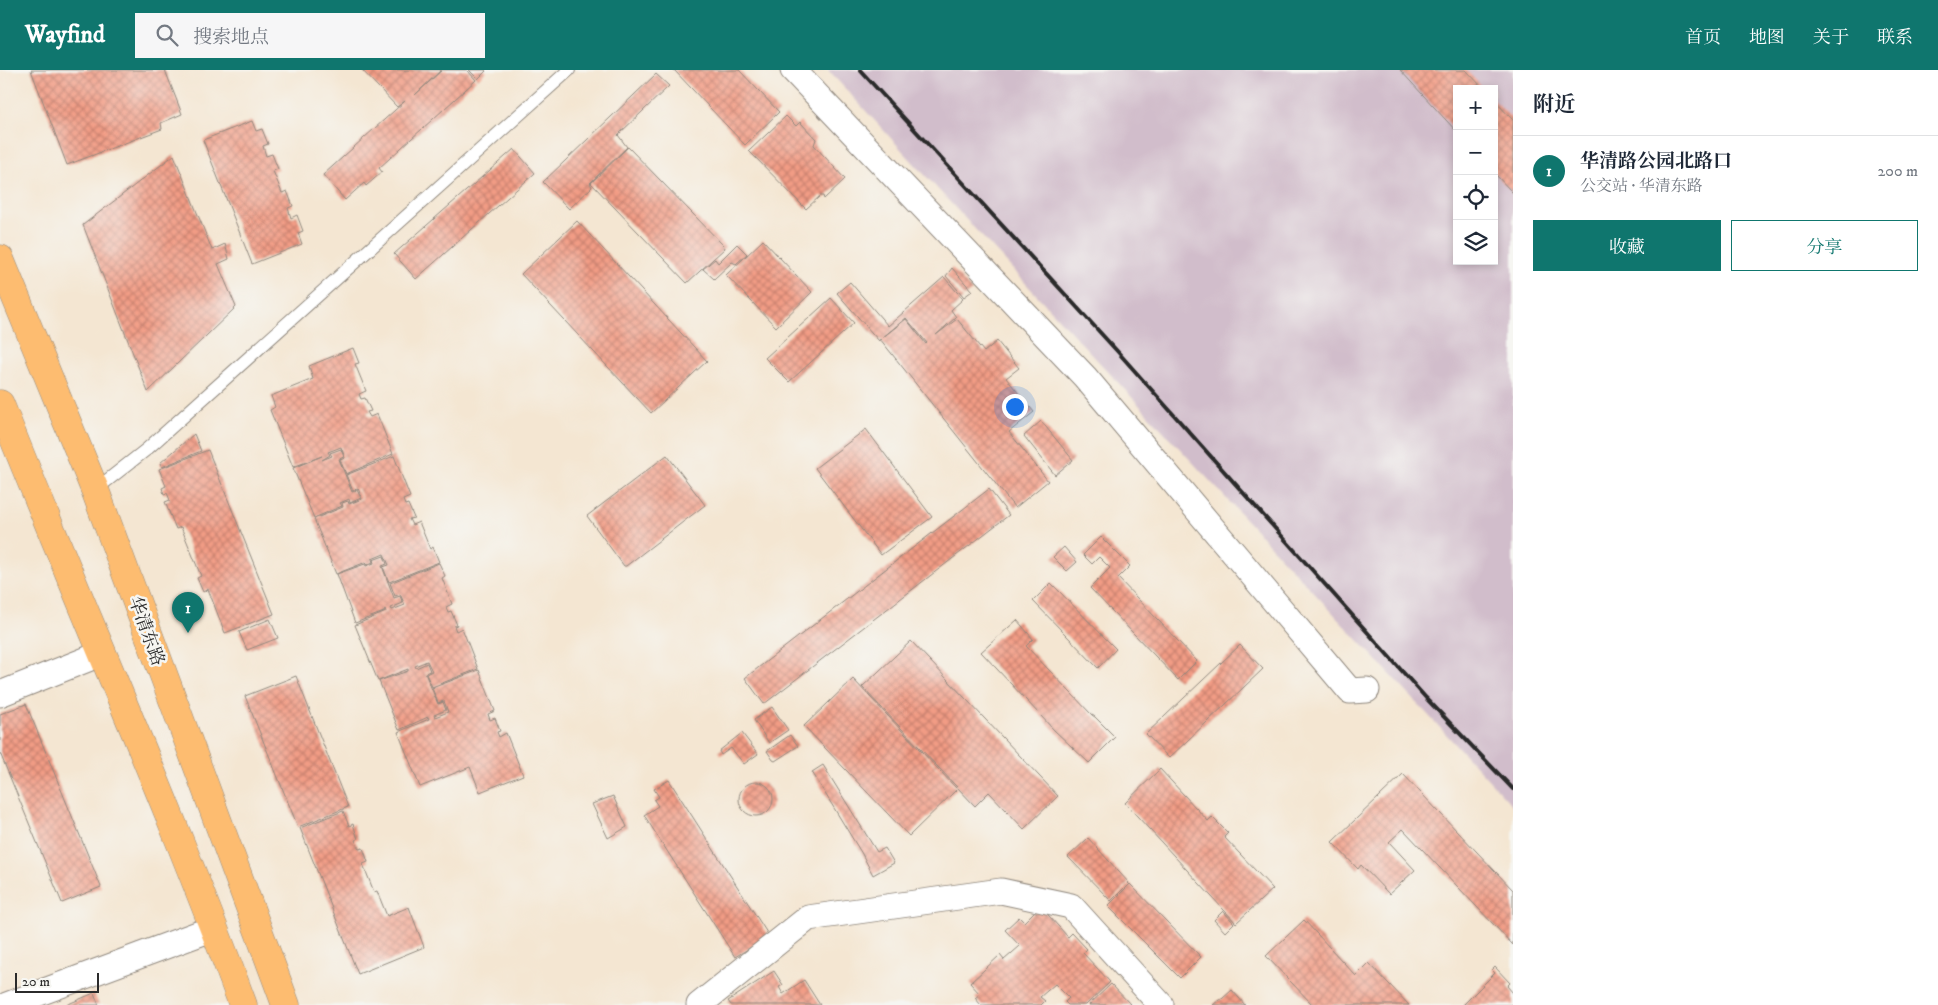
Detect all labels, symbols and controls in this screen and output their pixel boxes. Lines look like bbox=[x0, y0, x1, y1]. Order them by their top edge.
search box bbox=[135, 13, 485, 58]
text: Wayfind bbox=[25, 20, 105, 50]
icon: search bbox=[153, 21, 181, 49]
text: 搜索地点 bbox=[193, 26, 269, 49]
text: 首页 bbox=[1685, 27, 1721, 49]
text: 地图 bbox=[1749, 27, 1785, 49]
text: 关于 bbox=[1813, 27, 1849, 49]
text: 联系 bbox=[1877, 27, 1913, 49]
map controls bbox=[1453, 85, 1498, 265]
button: + bbox=[1453, 85, 1498, 130]
text: 附近 bbox=[1533, 92, 1575, 118]
button: − bbox=[1453, 130, 1498, 175]
text: 华清路公园北路口 bbox=[1580, 150, 1732, 173]
text: 1 bbox=[1546, 161, 1552, 181]
text: 200 m bbox=[1877, 161, 1918, 181]
button: locate bbox=[1453, 175, 1498, 220]
text: 公交站 · 华清东路 bbox=[1580, 176, 1703, 196]
button: layers bbox=[1453, 220, 1498, 265]
button: 收藏 bbox=[1533, 220, 1721, 271]
button: 分享 bbox=[1731, 220, 1918, 271]
your location bbox=[1002, 394, 1028, 420]
pin: 1 bbox=[172, 592, 204, 633]
street label: 华清东路 bbox=[123, 594, 169, 669]
scale bar bbox=[15, 970, 99, 993]
text: 20 m bbox=[22, 973, 50, 991]

